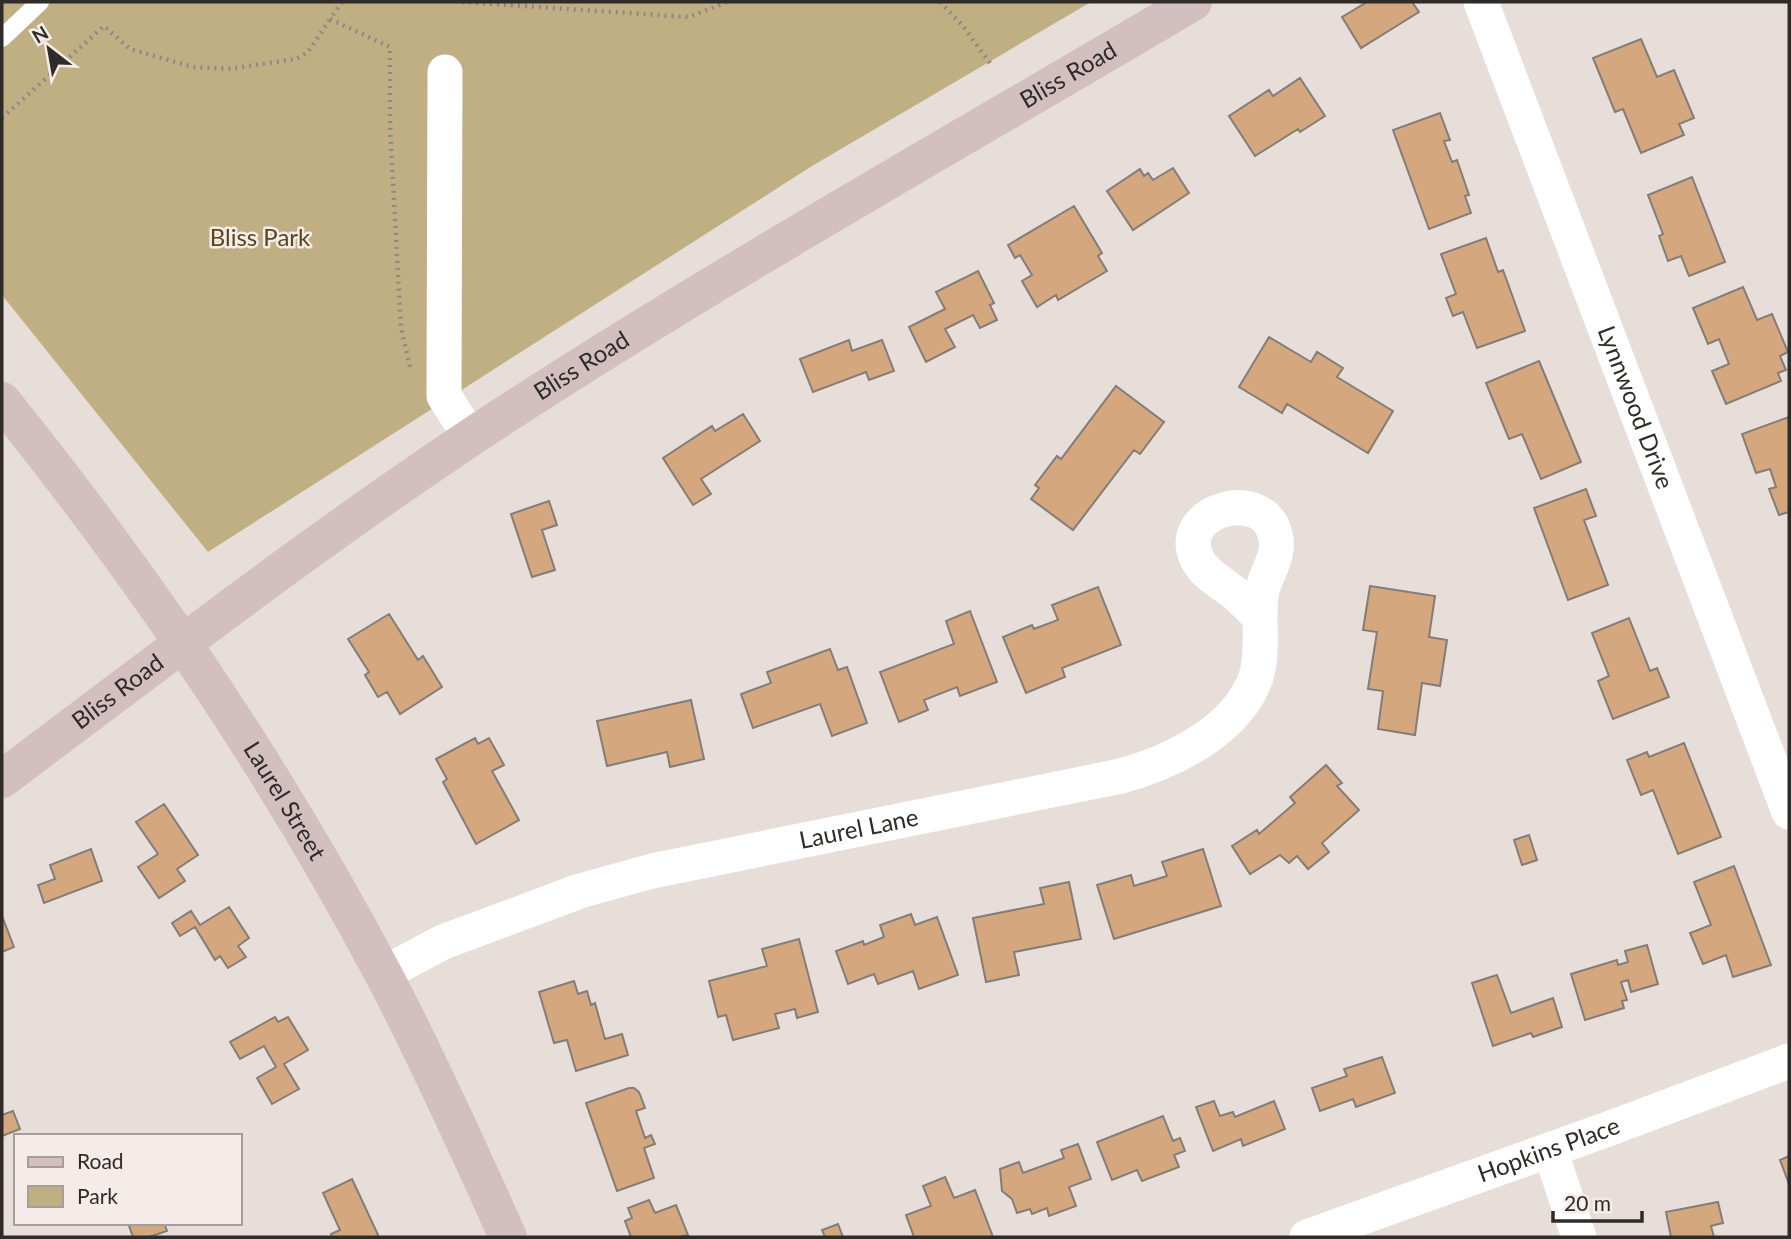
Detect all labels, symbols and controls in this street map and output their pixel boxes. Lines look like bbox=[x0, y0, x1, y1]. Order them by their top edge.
north arrow bbox=[14, 14, 84, 84]
text: N bbox=[28, 20, 52, 48]
street label: Bliss Road bbox=[1014, 34, 1121, 113]
park label: Bliss Park bbox=[210, 222, 311, 251]
street label: Lynnwood Drive bbox=[1593, 322, 1681, 493]
street label: Bliss Road bbox=[528, 324, 634, 405]
street label: Bliss Road bbox=[65, 647, 168, 734]
street label: Laurel Street bbox=[238, 736, 333, 865]
street label: Laurel Lane bbox=[797, 801, 921, 854]
street label: Hopkins Place bbox=[1473, 1110, 1623, 1188]
legend bbox=[14, 1134, 242, 1225]
text: Road bbox=[77, 1148, 124, 1173]
scale bar bbox=[1553, 1180, 1642, 1224]
text: Park bbox=[77, 1183, 118, 1208]
text: 20 m bbox=[1564, 1190, 1611, 1215]

